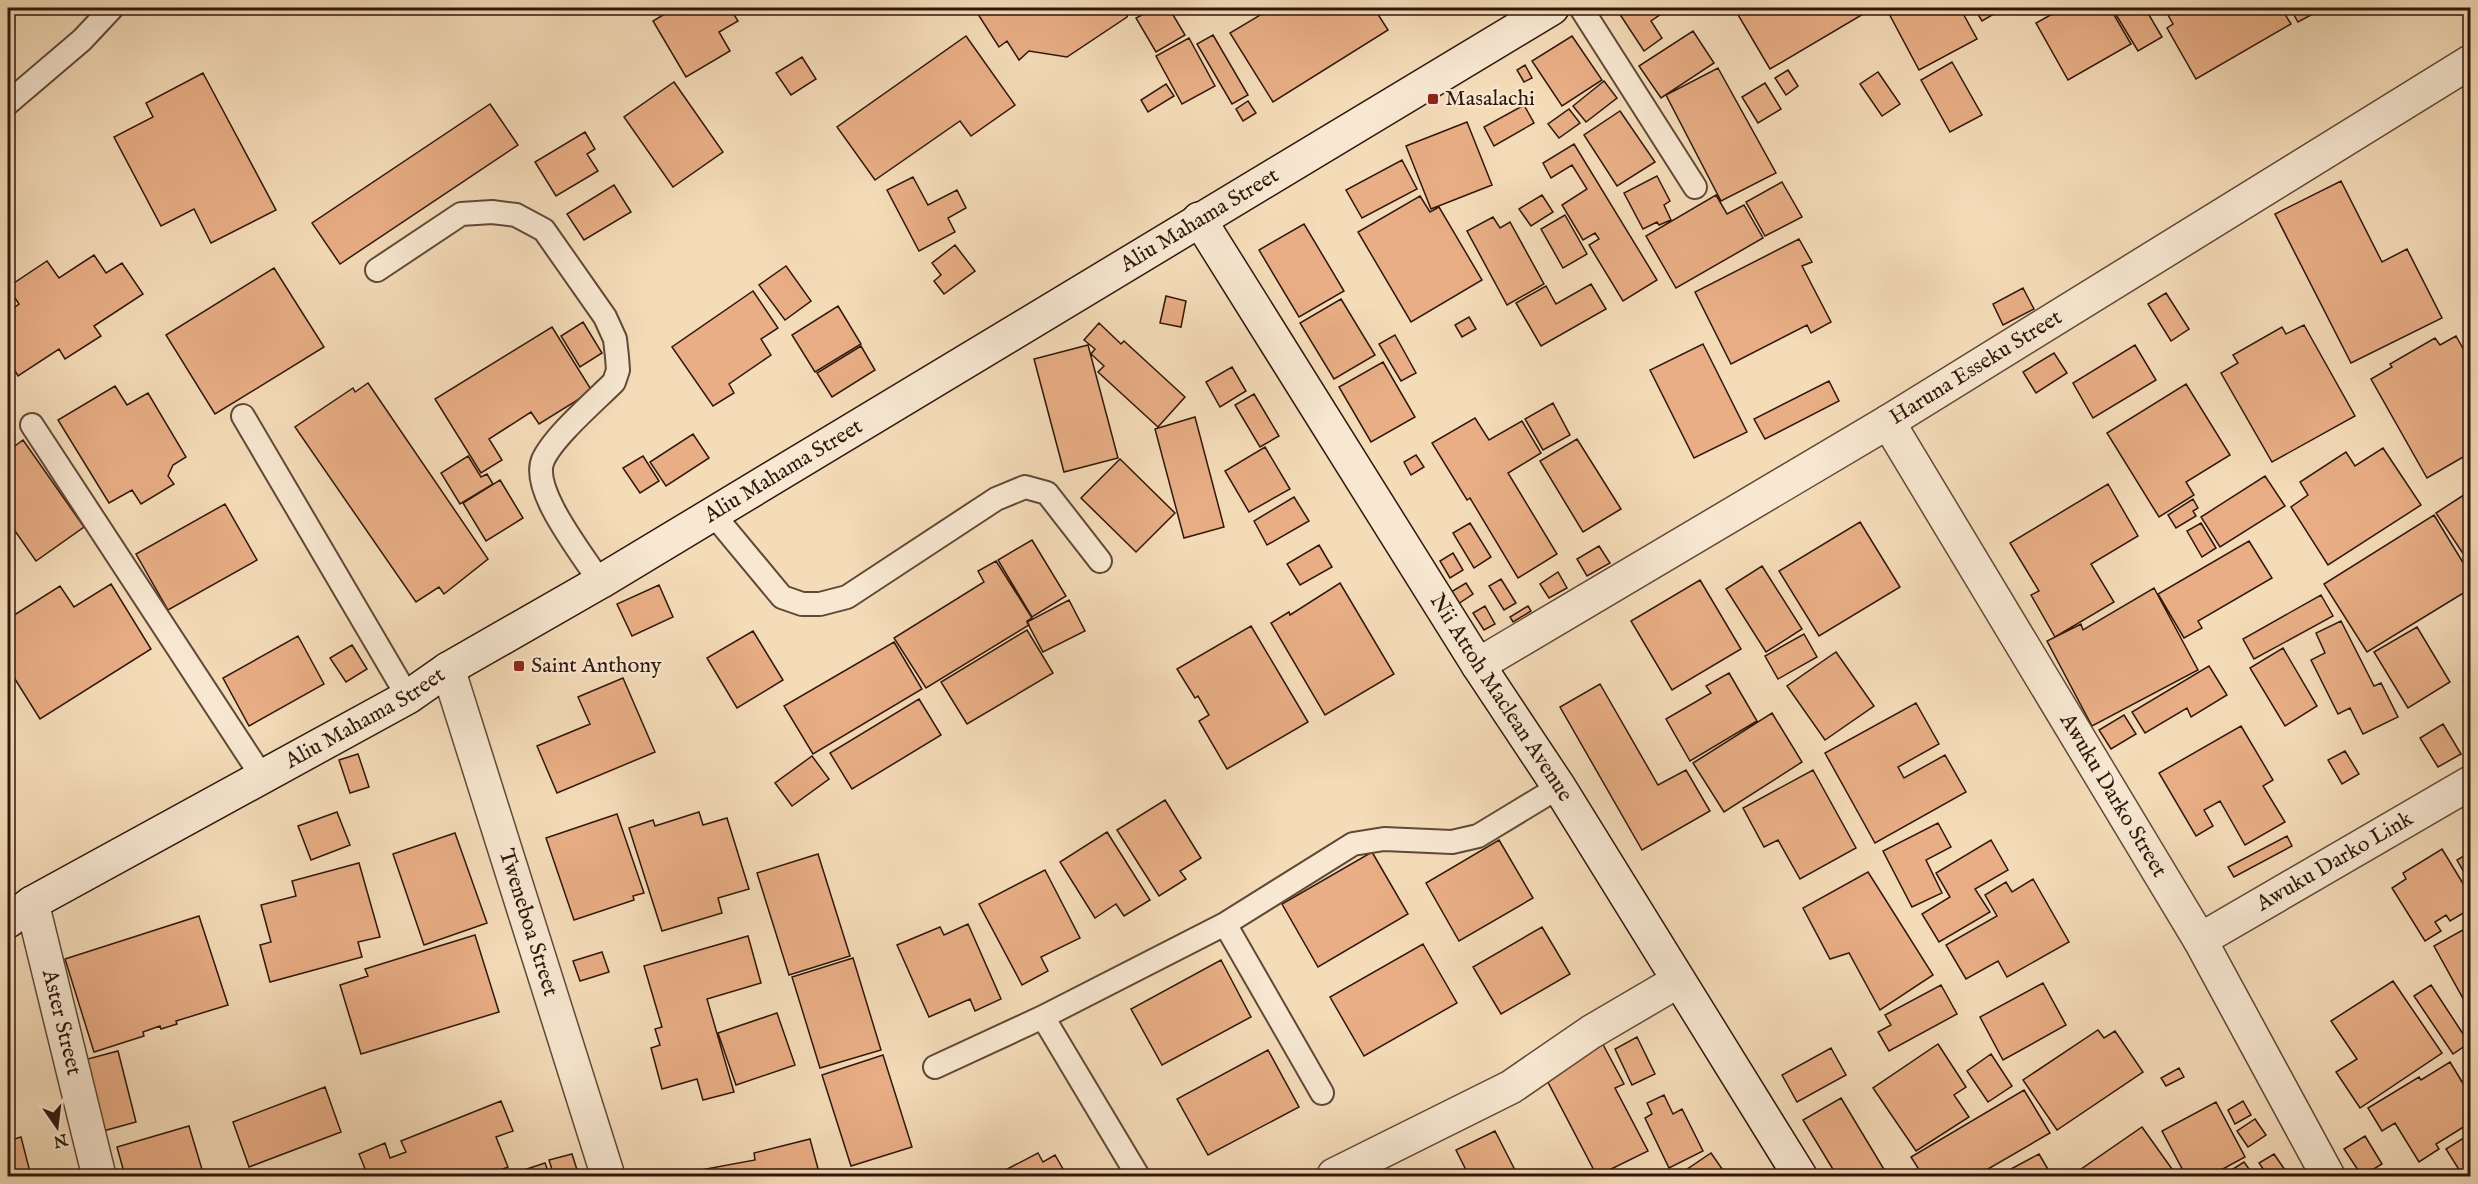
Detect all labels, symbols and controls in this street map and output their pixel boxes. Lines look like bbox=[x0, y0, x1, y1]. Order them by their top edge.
place label: Masalachi bbox=[1445, 85, 1535, 113]
marker: Masalachi bbox=[1426, 92, 1440, 106]
street label: Aliu Mahama Street bbox=[1114, 162, 1285, 279]
street label: Haruna Esseku Street bbox=[1885, 304, 2068, 431]
street label: Aliu Mahama Street bbox=[698, 413, 868, 530]
street label: Nii Attoh Maclean Avenue bbox=[1423, 589, 1579, 807]
place label: Saint Anthony bbox=[531, 652, 662, 680]
marker: Saint Anthony bbox=[512, 659, 526, 673]
street label: Aliu Mahama Street bbox=[279, 661, 451, 776]
street label: Awuku Darko Street bbox=[2052, 708, 2173, 883]
street label: Awuku Darko Link bbox=[2251, 805, 2418, 919]
street label: Tweneboa Street bbox=[492, 845, 565, 1000]
street label: Aster Street bbox=[35, 966, 88, 1079]
north arrow bbox=[27, 1097, 87, 1157]
text: N bbox=[51, 1128, 70, 1151]

